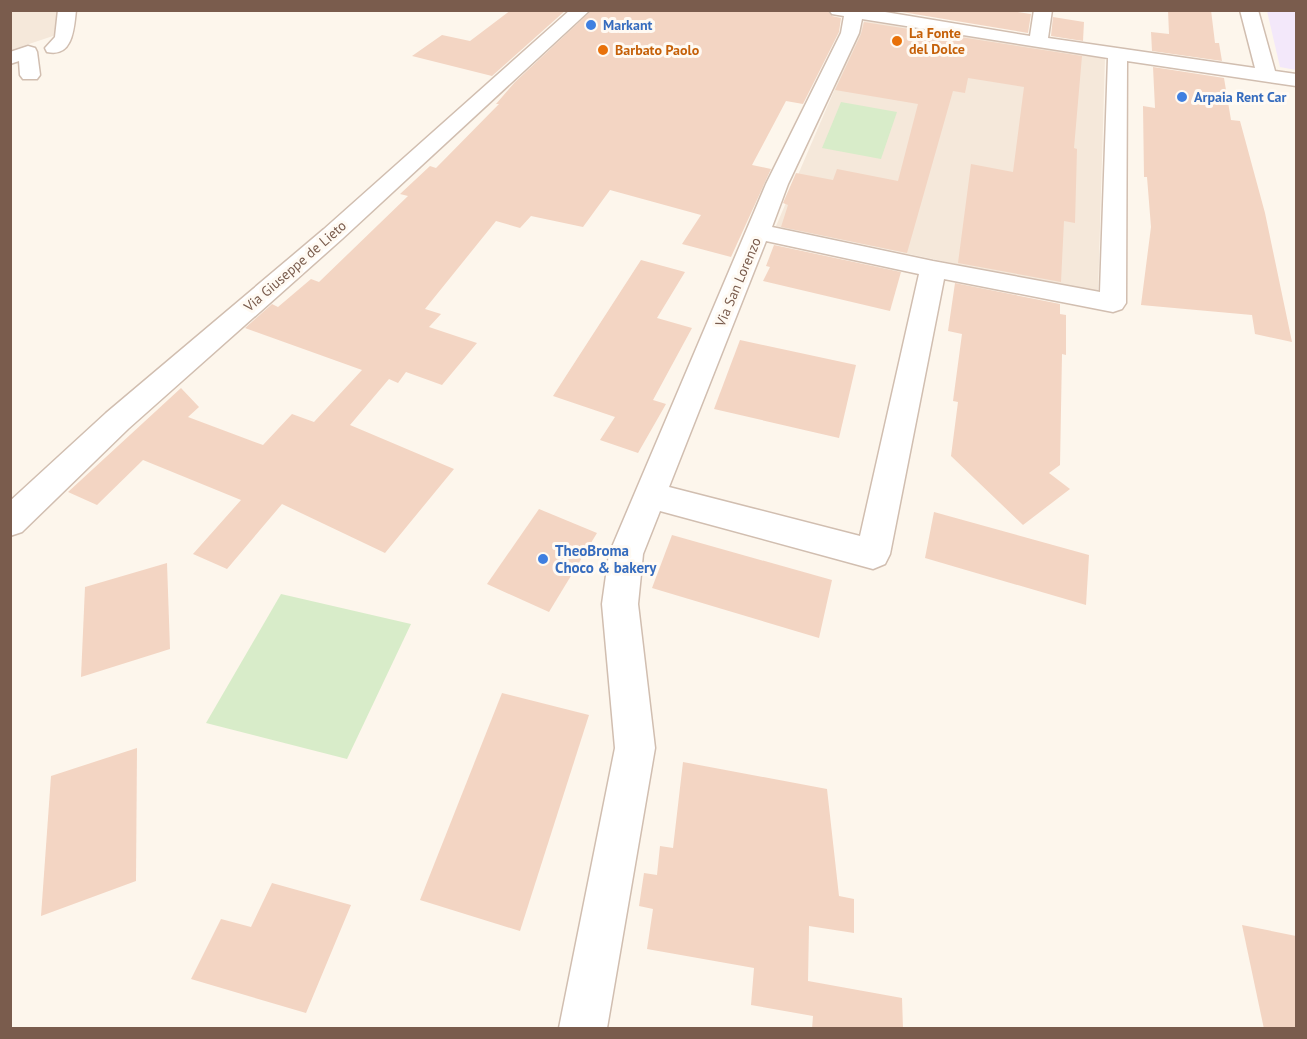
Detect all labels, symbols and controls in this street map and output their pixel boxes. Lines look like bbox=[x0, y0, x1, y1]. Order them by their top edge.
place label: Markant bbox=[603, 16, 653, 34]
marker: Markant bbox=[584, 18, 598, 32]
place label: La Fonte del Dolce bbox=[909, 24, 965, 58]
marker: La Fonte del Dolce bbox=[890, 34, 904, 48]
place label: Barbato Paolo bbox=[615, 41, 700, 59]
marker: Barbato Paolo bbox=[596, 43, 610, 57]
place label: Arpaia Rent Car bbox=[1194, 88, 1286, 106]
marker: Arpaia Rent Car bbox=[1175, 90, 1189, 104]
street label: Via Giuseppe de Lieto bbox=[239, 217, 350, 316]
street label: Via San Lorenzo bbox=[711, 235, 765, 330]
place label: TheoBroma Choco & bakery bbox=[555, 541, 657, 577]
marker: TheoBroma Choco & bakery bbox=[536, 552, 550, 566]

